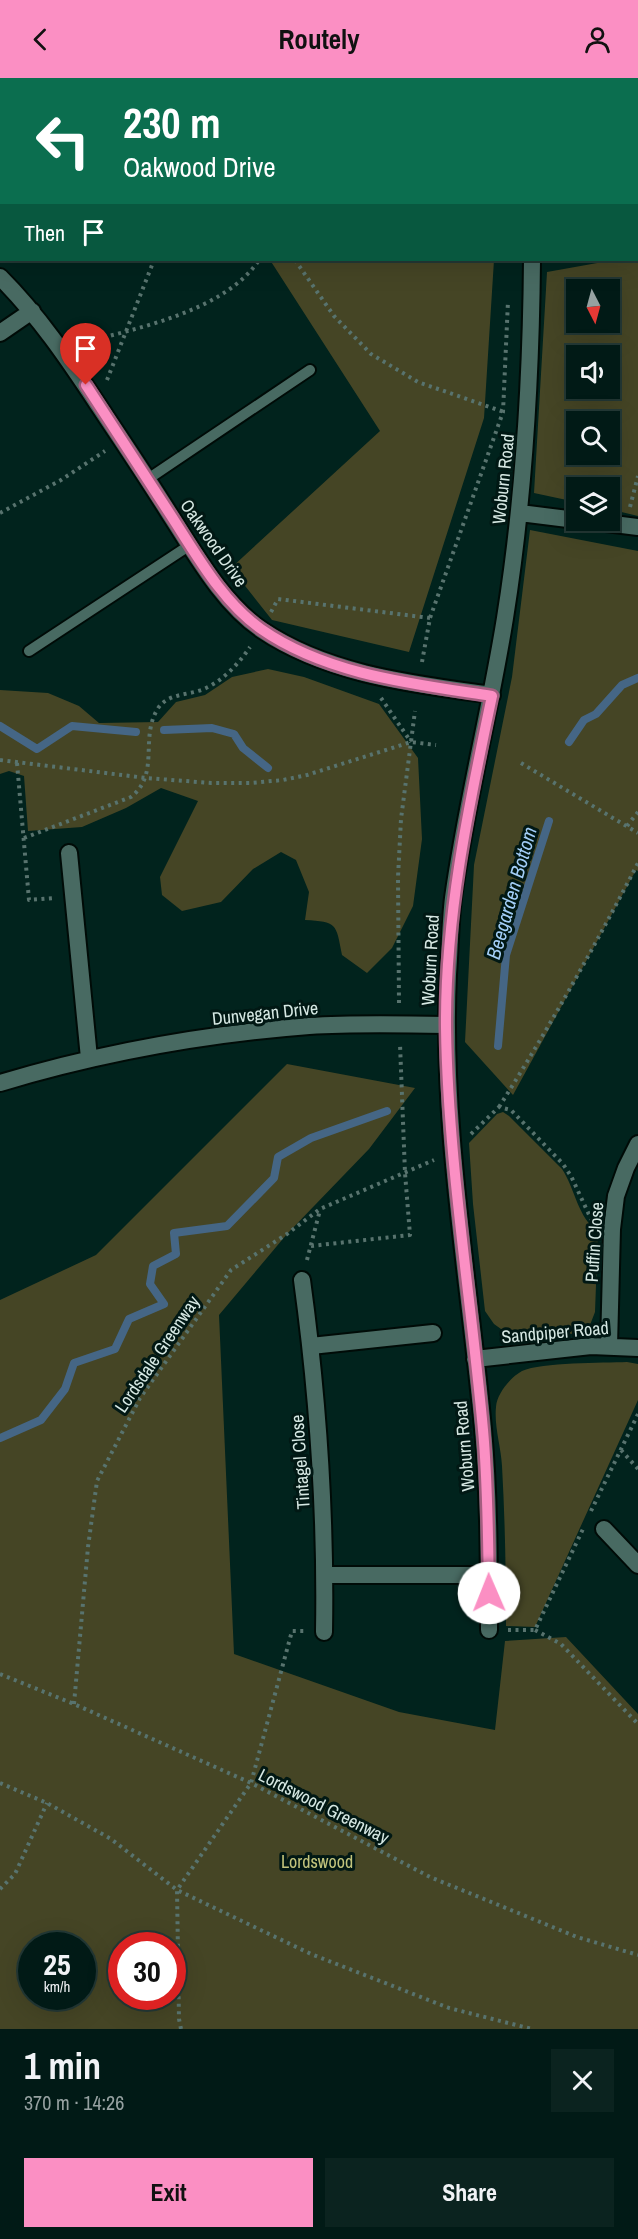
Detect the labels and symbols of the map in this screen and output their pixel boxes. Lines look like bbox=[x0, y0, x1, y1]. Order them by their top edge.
north arrow bbox=[566, 279, 620, 333]
pin bbox=[60, 323, 111, 385]
street label: Woburn Road bbox=[486, 433, 520, 525]
street label: Oakwood Drive bbox=[175, 494, 253, 592]
water label: Beegarden Bottom bbox=[479, 824, 543, 962]
street label: Woburn Road bbox=[415, 914, 445, 1006]
street label: Dunvegan Drive bbox=[211, 995, 319, 1031]
street label: Puffin Close bbox=[579, 1201, 609, 1283]
street label: Lordsdale Greenway bbox=[109, 1290, 206, 1417]
street label: Sandpiper Road bbox=[500, 1315, 610, 1349]
street label: Woburn Road bbox=[448, 1400, 480, 1492]
street label: Tintagel Close bbox=[284, 1414, 316, 1510]
position arrow bbox=[457, 1561, 521, 1625]
street label: Lordswood Greenway bbox=[254, 1762, 394, 1850]
park label: Lordswood bbox=[281, 1849, 353, 1874]
speed limit sign: 30 bbox=[108, 1932, 186, 2010]

